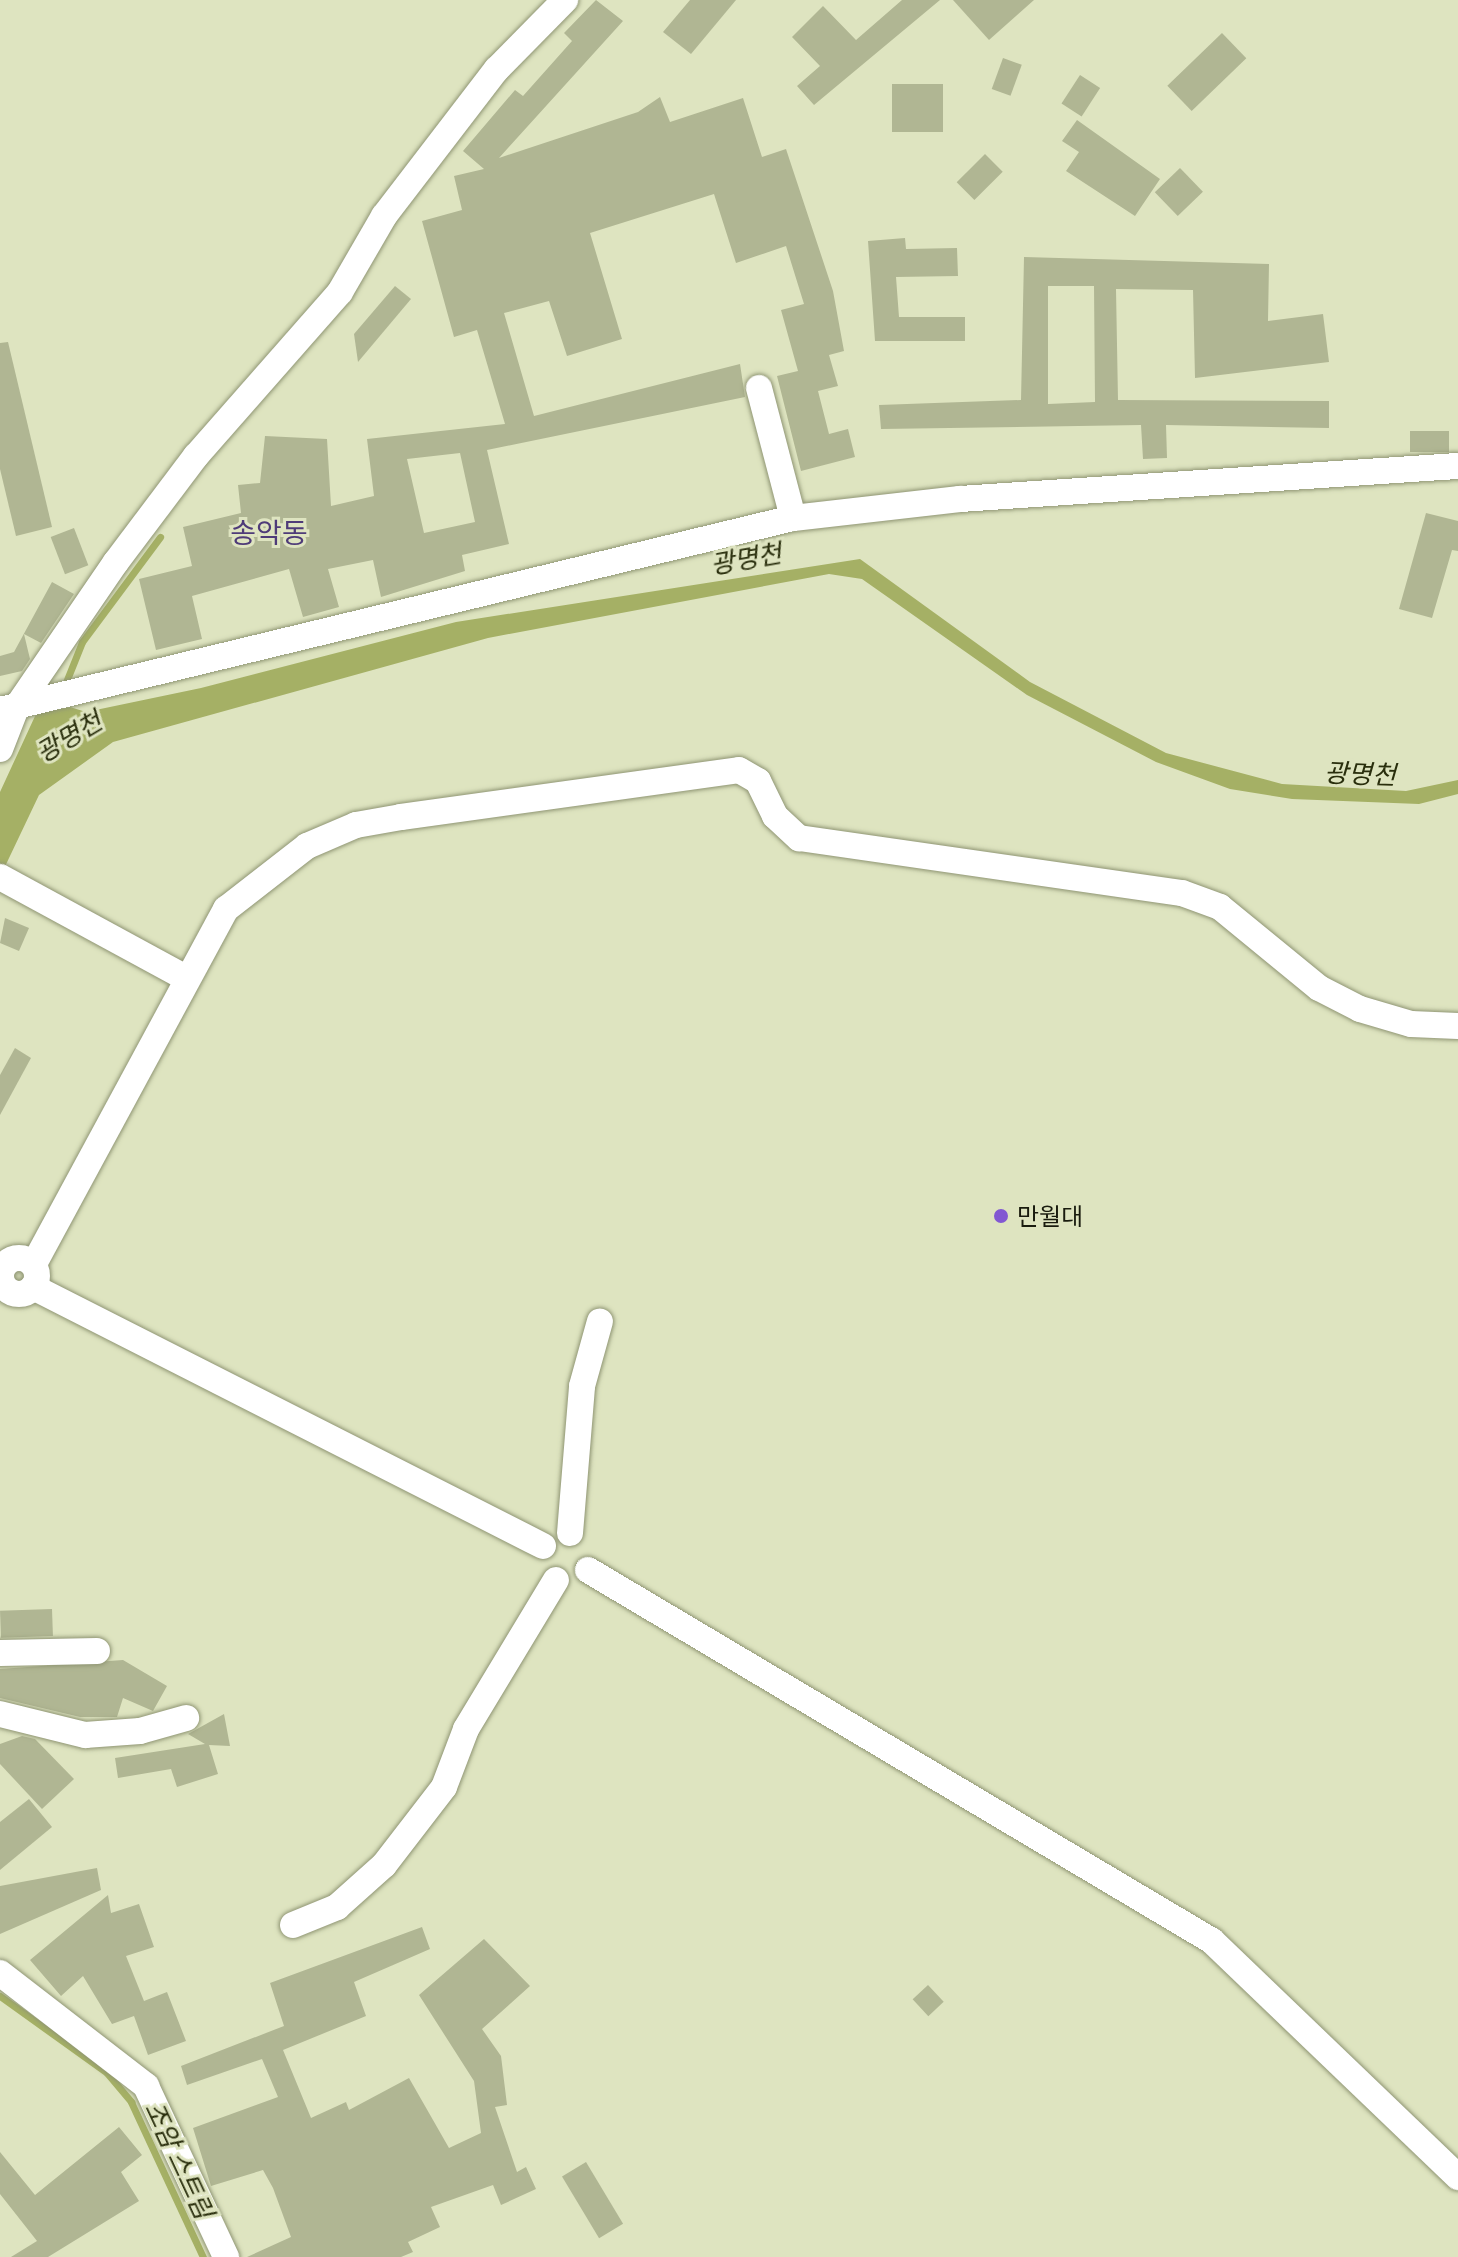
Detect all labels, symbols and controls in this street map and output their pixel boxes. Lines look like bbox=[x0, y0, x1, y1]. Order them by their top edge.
district label: 송악동 bbox=[230, 515, 308, 549]
water label: 광명천 bbox=[708, 537, 784, 581]
water label: 광명천 bbox=[30, 705, 108, 769]
water label: 광명천 bbox=[1324, 757, 1396, 791]
place label: 만월대 bbox=[1017, 1202, 1083, 1230]
marker: 만월대 bbox=[992, 1207, 1010, 1225]
water label: 조암 스트림 bbox=[138, 2096, 220, 2224]

